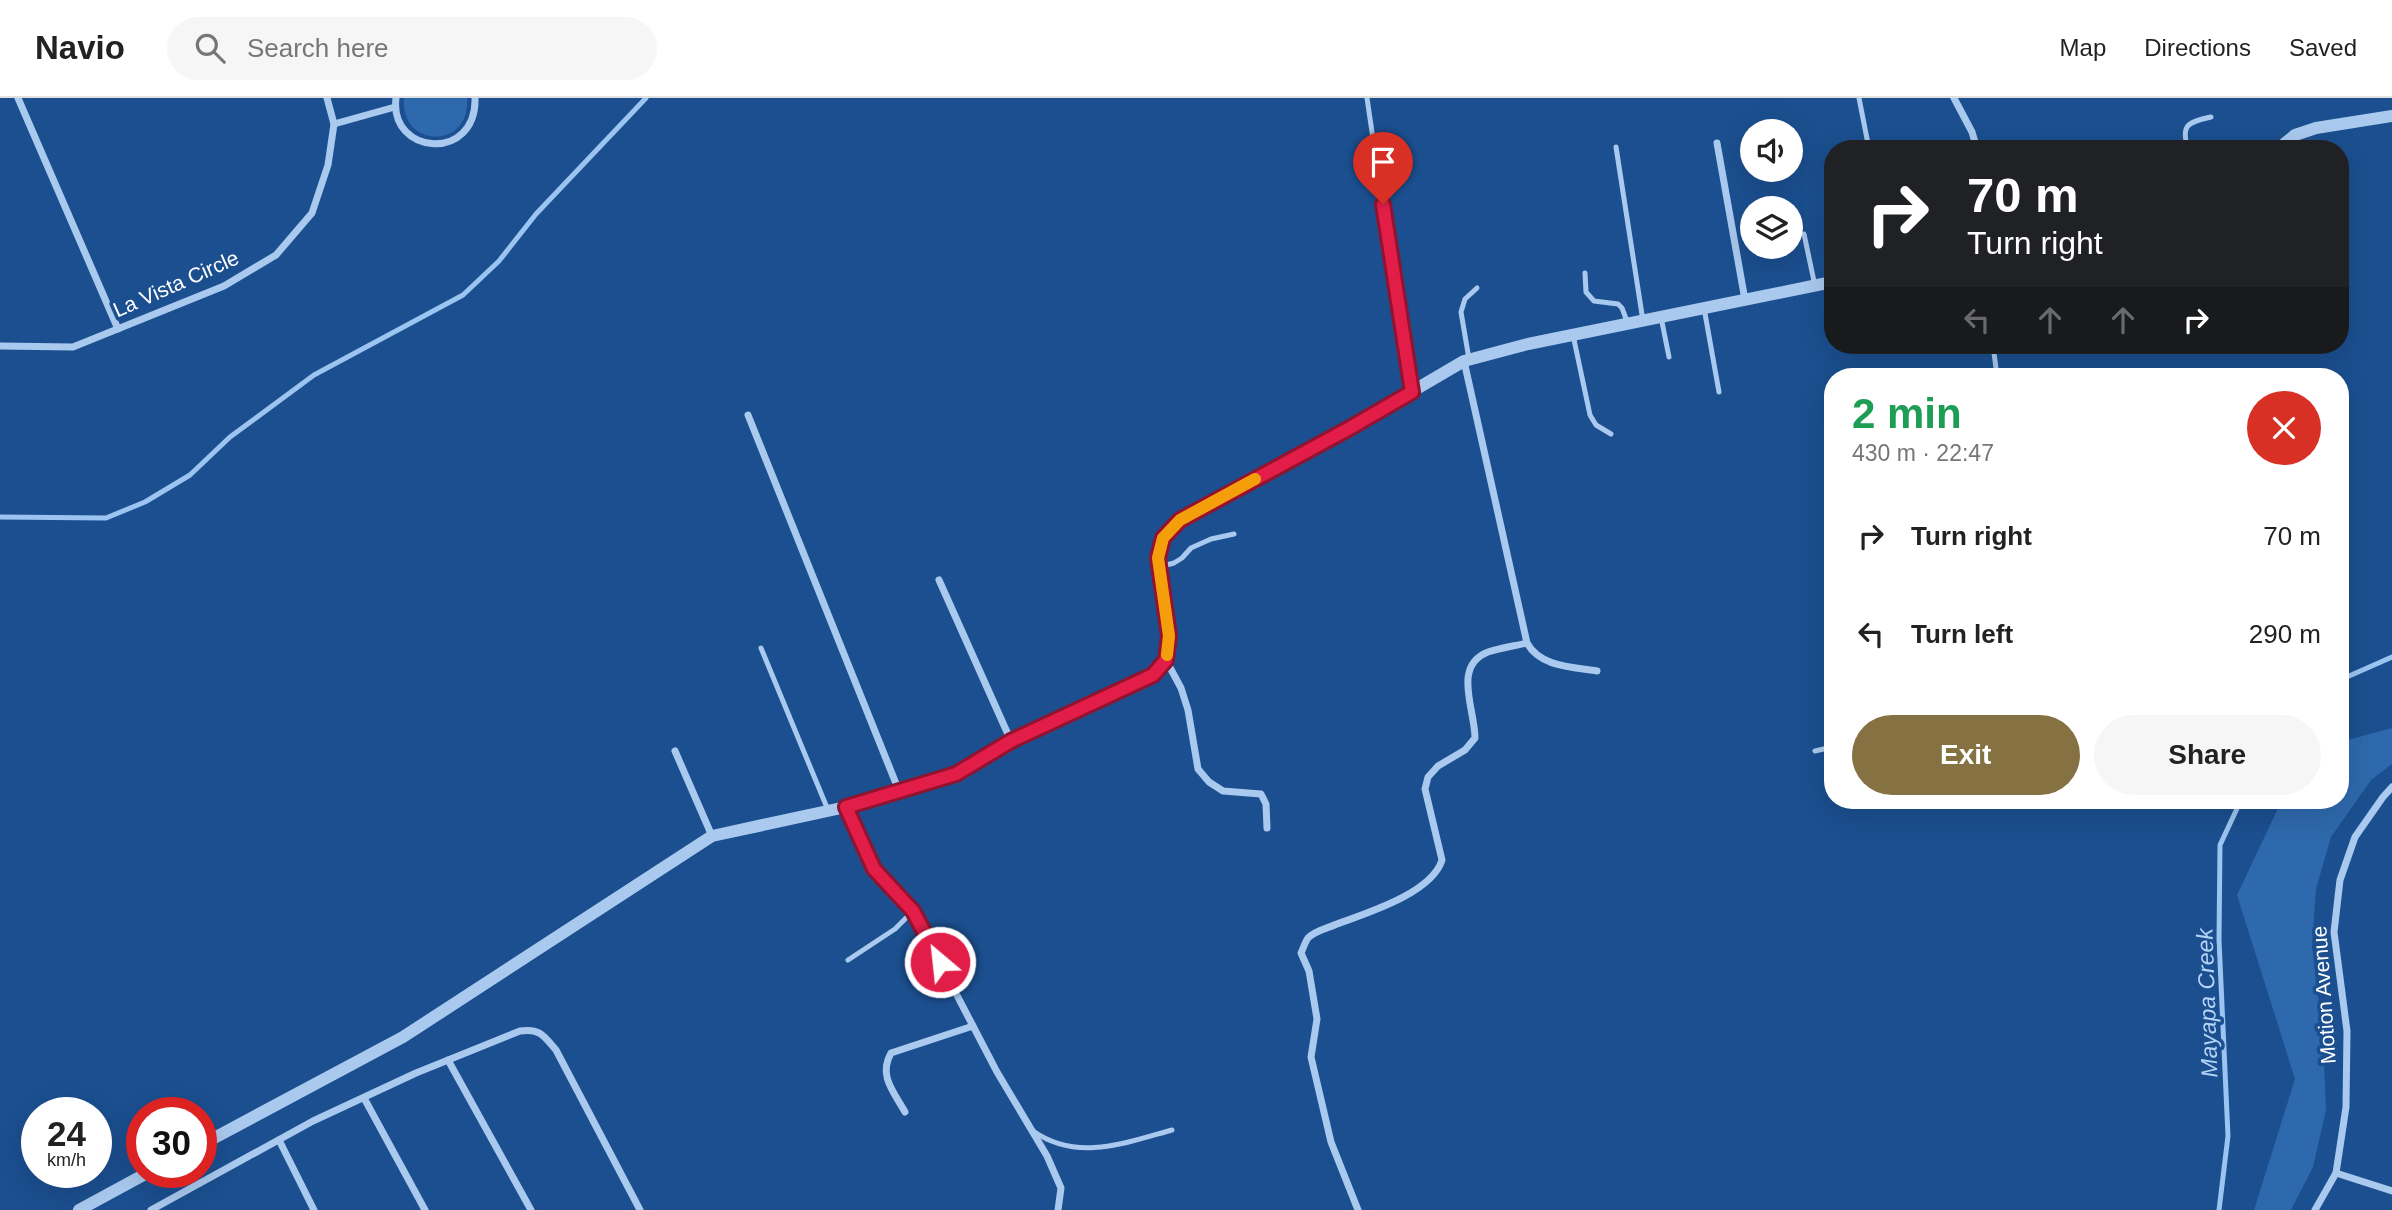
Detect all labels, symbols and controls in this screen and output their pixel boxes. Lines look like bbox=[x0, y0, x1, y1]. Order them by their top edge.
search box bbox=[167, 17, 657, 80]
text: Navio bbox=[35, 29, 125, 66]
icon: search bbox=[191, 29, 229, 67]
text: Search here bbox=[247, 33, 389, 63]
text: Map bbox=[2060, 34, 2106, 61]
text: Directions bbox=[2144, 34, 2251, 61]
text: Saved bbox=[2289, 34, 2357, 61]
map controls bbox=[1740, 119, 1803, 259]
button: sound bbox=[1740, 119, 1803, 182]
pin bbox=[1353, 132, 1413, 204]
icon: arrive bbox=[1364, 143, 1402, 181]
icon: right bbox=[1852, 168, 1943, 259]
text: 70 m bbox=[1967, 168, 2079, 222]
button: layers bbox=[1740, 196, 1803, 259]
text: Turn right bbox=[1967, 225, 2103, 261]
street label: La Vista Circle bbox=[109, 246, 242, 322]
icon: left bbox=[1958, 301, 1996, 339]
icon: ahead bbox=[2031, 301, 2069, 339]
icon: ahead bbox=[2104, 301, 2142, 339]
icon: right bbox=[2177, 301, 2215, 339]
text: 2 min bbox=[1852, 390, 1962, 437]
button: close bbox=[2247, 391, 2321, 465]
text: 430 m · 22:47 bbox=[1852, 440, 1994, 466]
icon: right bbox=[1852, 517, 1890, 555]
text: Turn right bbox=[1911, 521, 2032, 551]
text: 70 m bbox=[2263, 521, 2321, 551]
icon: left bbox=[1852, 615, 1890, 653]
text: Turn left bbox=[1911, 619, 2013, 649]
text: 290 m bbox=[2249, 619, 2321, 649]
button: Exit bbox=[1852, 715, 2080, 795]
button: Share bbox=[2094, 715, 2321, 795]
position arrow bbox=[903, 925, 977, 999]
street label: Motion Avenue bbox=[2307, 925, 2340, 1065]
water label: Mayapa Creek bbox=[2191, 926, 2223, 1078]
speed limit sign: 30 bbox=[126, 1097, 217, 1188]
text: 24 bbox=[47, 1114, 86, 1153]
text: km/h bbox=[47, 1150, 86, 1170]

